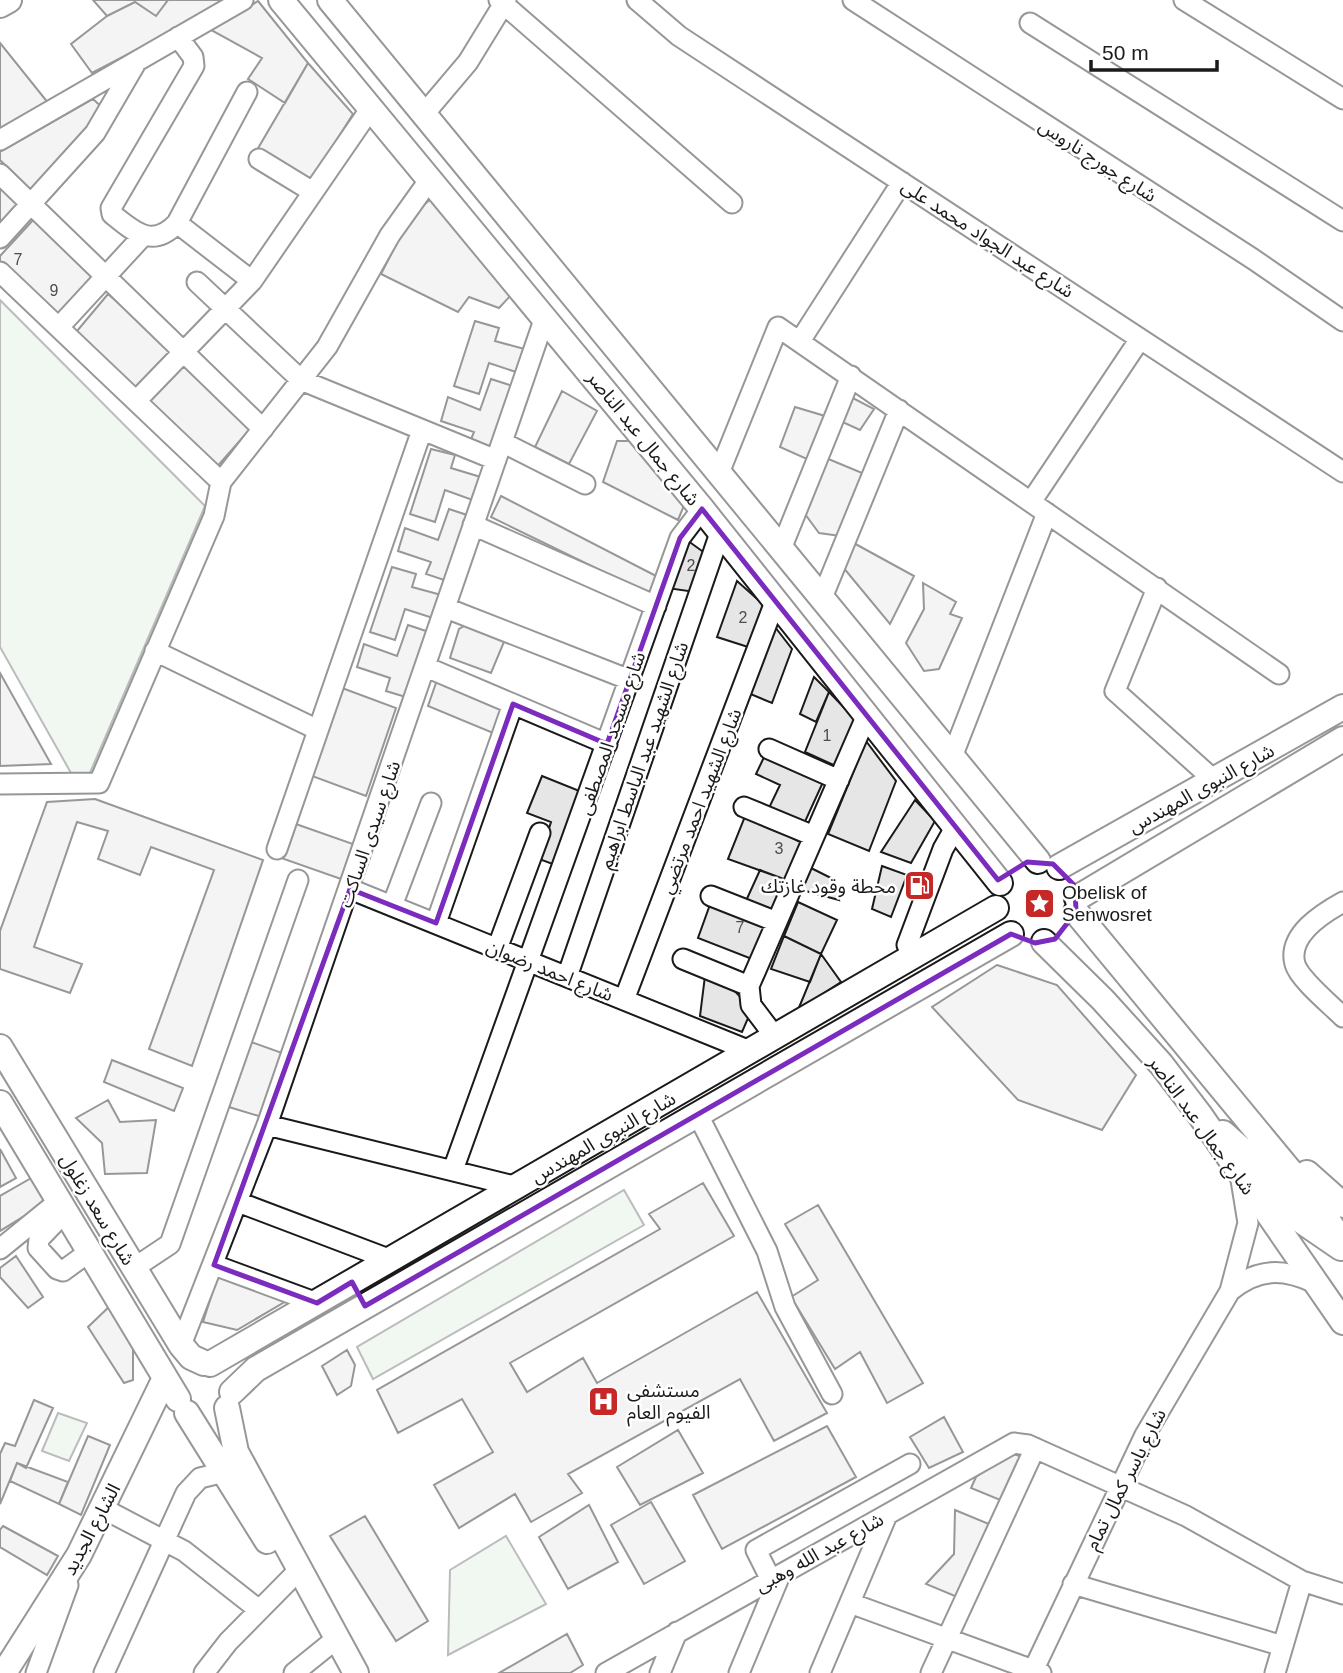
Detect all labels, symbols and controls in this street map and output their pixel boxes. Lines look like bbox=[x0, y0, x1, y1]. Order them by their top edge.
scale bar bbox=[1091, 28, 1217, 72]
text: 50 m bbox=[1102, 41, 1149, 64]
street label: شارع جورج ناروس bbox=[1033, 115, 1160, 209]
street label: شارع عبد الجواد محمد على bbox=[896, 175, 1078, 304]
house number: 7 bbox=[14, 251, 23, 268]
house number: 9 bbox=[50, 282, 59, 299]
street label: شارع جمال عبد الناصر bbox=[580, 366, 704, 511]
house number: 2 bbox=[687, 557, 696, 574]
house number: 2 bbox=[739, 609, 748, 626]
street label: شارع الشهيد عبد الباسط ابراهيم bbox=[595, 639, 696, 873]
street label: شارع مسجد المصطفى bbox=[574, 649, 652, 819]
street label: شارع الشهيد احمد مرتضي bbox=[655, 706, 750, 898]
house number: 1 bbox=[823, 727, 832, 744]
street label: شارع النبوى المهندس bbox=[1125, 740, 1279, 840]
street label: شارع سيدى الساكت bbox=[334, 758, 407, 911]
house number: 3 bbox=[775, 840, 784, 857]
fuel station icon: محطة وقود غازتك bbox=[902, 869, 936, 903]
place label: محطة وقود غازتك bbox=[761, 876, 896, 898]
place label: Obelisk of Senwosret bbox=[1062, 882, 1152, 925]
place icon: Obelisk of Senwosret bbox=[1022, 886, 1056, 920]
house number: 7 bbox=[736, 919, 745, 936]
street label: شارع احمد رضوان bbox=[482, 936, 616, 1008]
street label: شارع جمال عبد الناصر bbox=[1141, 1051, 1259, 1200]
street label: شارع النبوى المهندس bbox=[527, 1088, 681, 1190]
street label: شارع سعد زغلول bbox=[53, 1150, 139, 1270]
place label: مستشفى الفيوم العام bbox=[627, 1380, 710, 1427]
hospital icon: مستشفى الفيوم العام bbox=[587, 1384, 621, 1418]
street label: شارع ياسر كمال تمام bbox=[1081, 1405, 1174, 1555]
street label: الشارع الجديد bbox=[59, 1480, 127, 1580]
street label: شارع عبد الله وهبى bbox=[751, 1509, 888, 1599]

